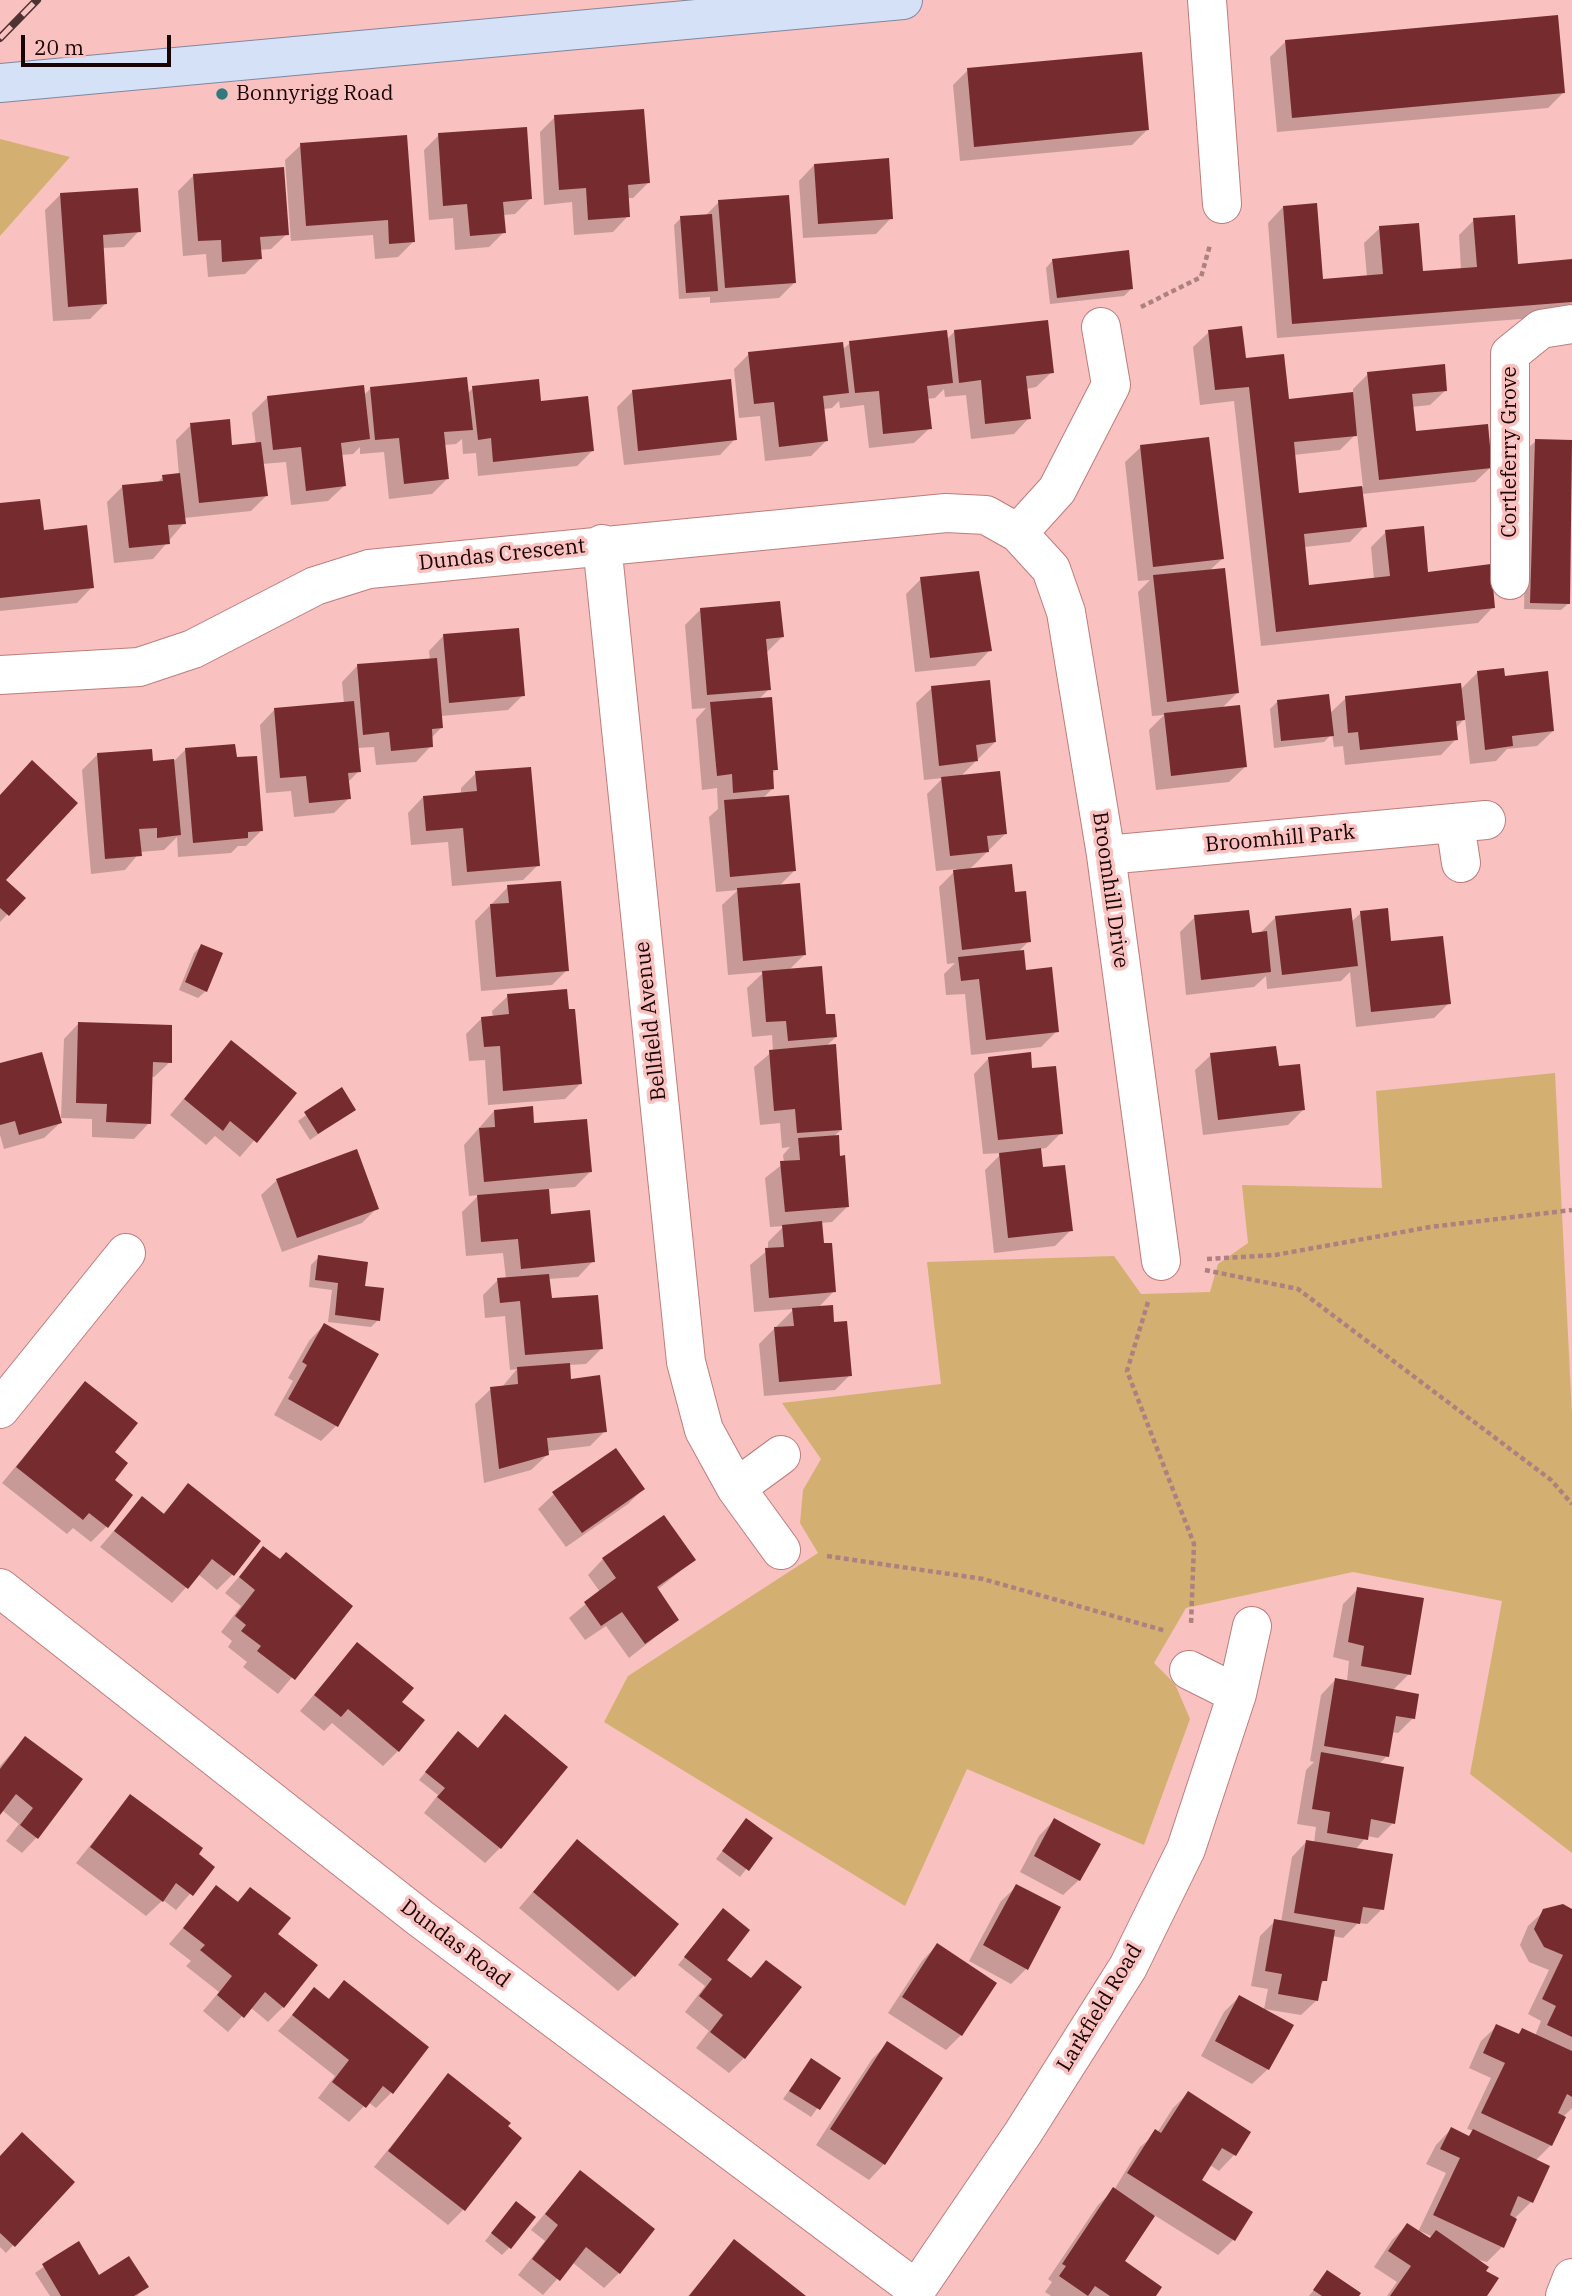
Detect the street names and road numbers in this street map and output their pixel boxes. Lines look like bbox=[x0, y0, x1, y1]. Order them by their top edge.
street label: Cortleferry Grove bbox=[1497, 366, 1523, 538]
street label: Dundas Crescent bbox=[417, 534, 587, 576]
street label: Broomhill Drive bbox=[1087, 810, 1133, 970]
street label: Broomhill Park bbox=[1204, 820, 1356, 858]
street label: Bellfield Avenue bbox=[630, 940, 672, 1102]
street label: Dundas Road bbox=[395, 1895, 515, 1993]
street label: Larkfield Road bbox=[1052, 1940, 1148, 2076]

